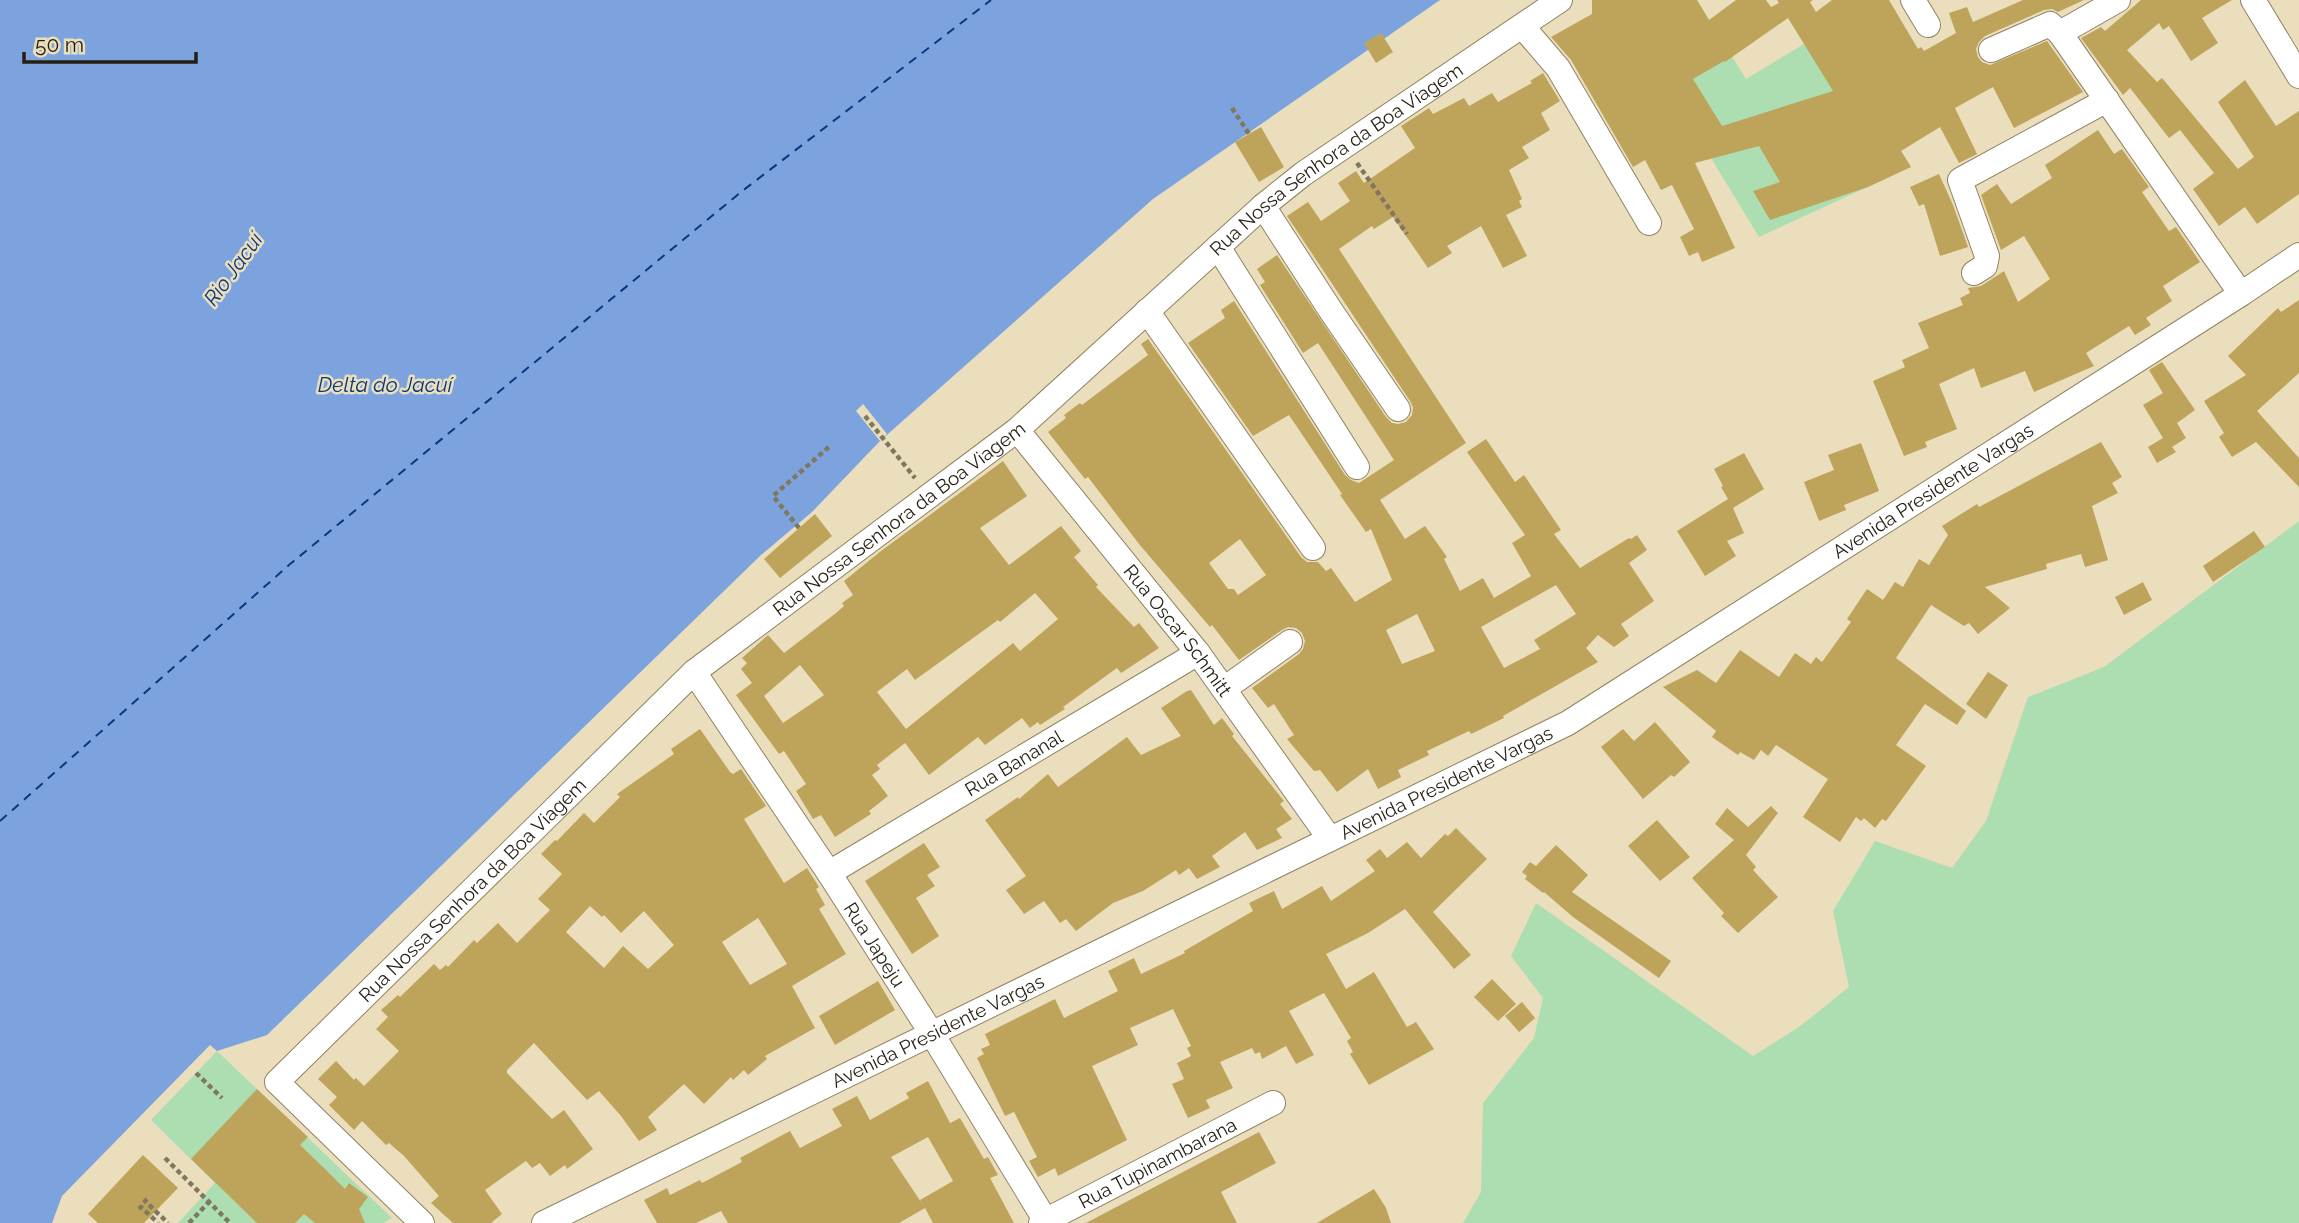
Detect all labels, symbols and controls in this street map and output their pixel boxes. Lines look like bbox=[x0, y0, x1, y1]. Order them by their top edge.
scale bar bbox=[24, 21, 196, 65]
text: 50 m bbox=[35, 32, 84, 57]
street label: Rua Nossa Senhora da Boa Viagem bbox=[1205, 58, 1467, 260]
water label: Rio Jacuí bbox=[198, 226, 269, 310]
water label: Delta do Jacuí bbox=[318, 372, 455, 397]
street label: Rua Nossa Senhora da Boa Viagem bbox=[768, 417, 1029, 620]
street label: Avenida Presidente Vargas bbox=[1828, 418, 2037, 563]
street label: Rua Oscar Schmitt bbox=[1120, 560, 1237, 701]
street label: Avenida Presidente Vargas bbox=[1336, 721, 1556, 844]
street label: Rua Bananal bbox=[961, 725, 1067, 800]
street label: Rua Nossa Senhora da Boa Viagem bbox=[354, 774, 590, 1006]
street label: Rua Japeju bbox=[840, 898, 910, 991]
street label: Avenida Presidente Vargas bbox=[828, 970, 1047, 1092]
street label: Rua Tupinambarana bbox=[1075, 1113, 1240, 1213]

